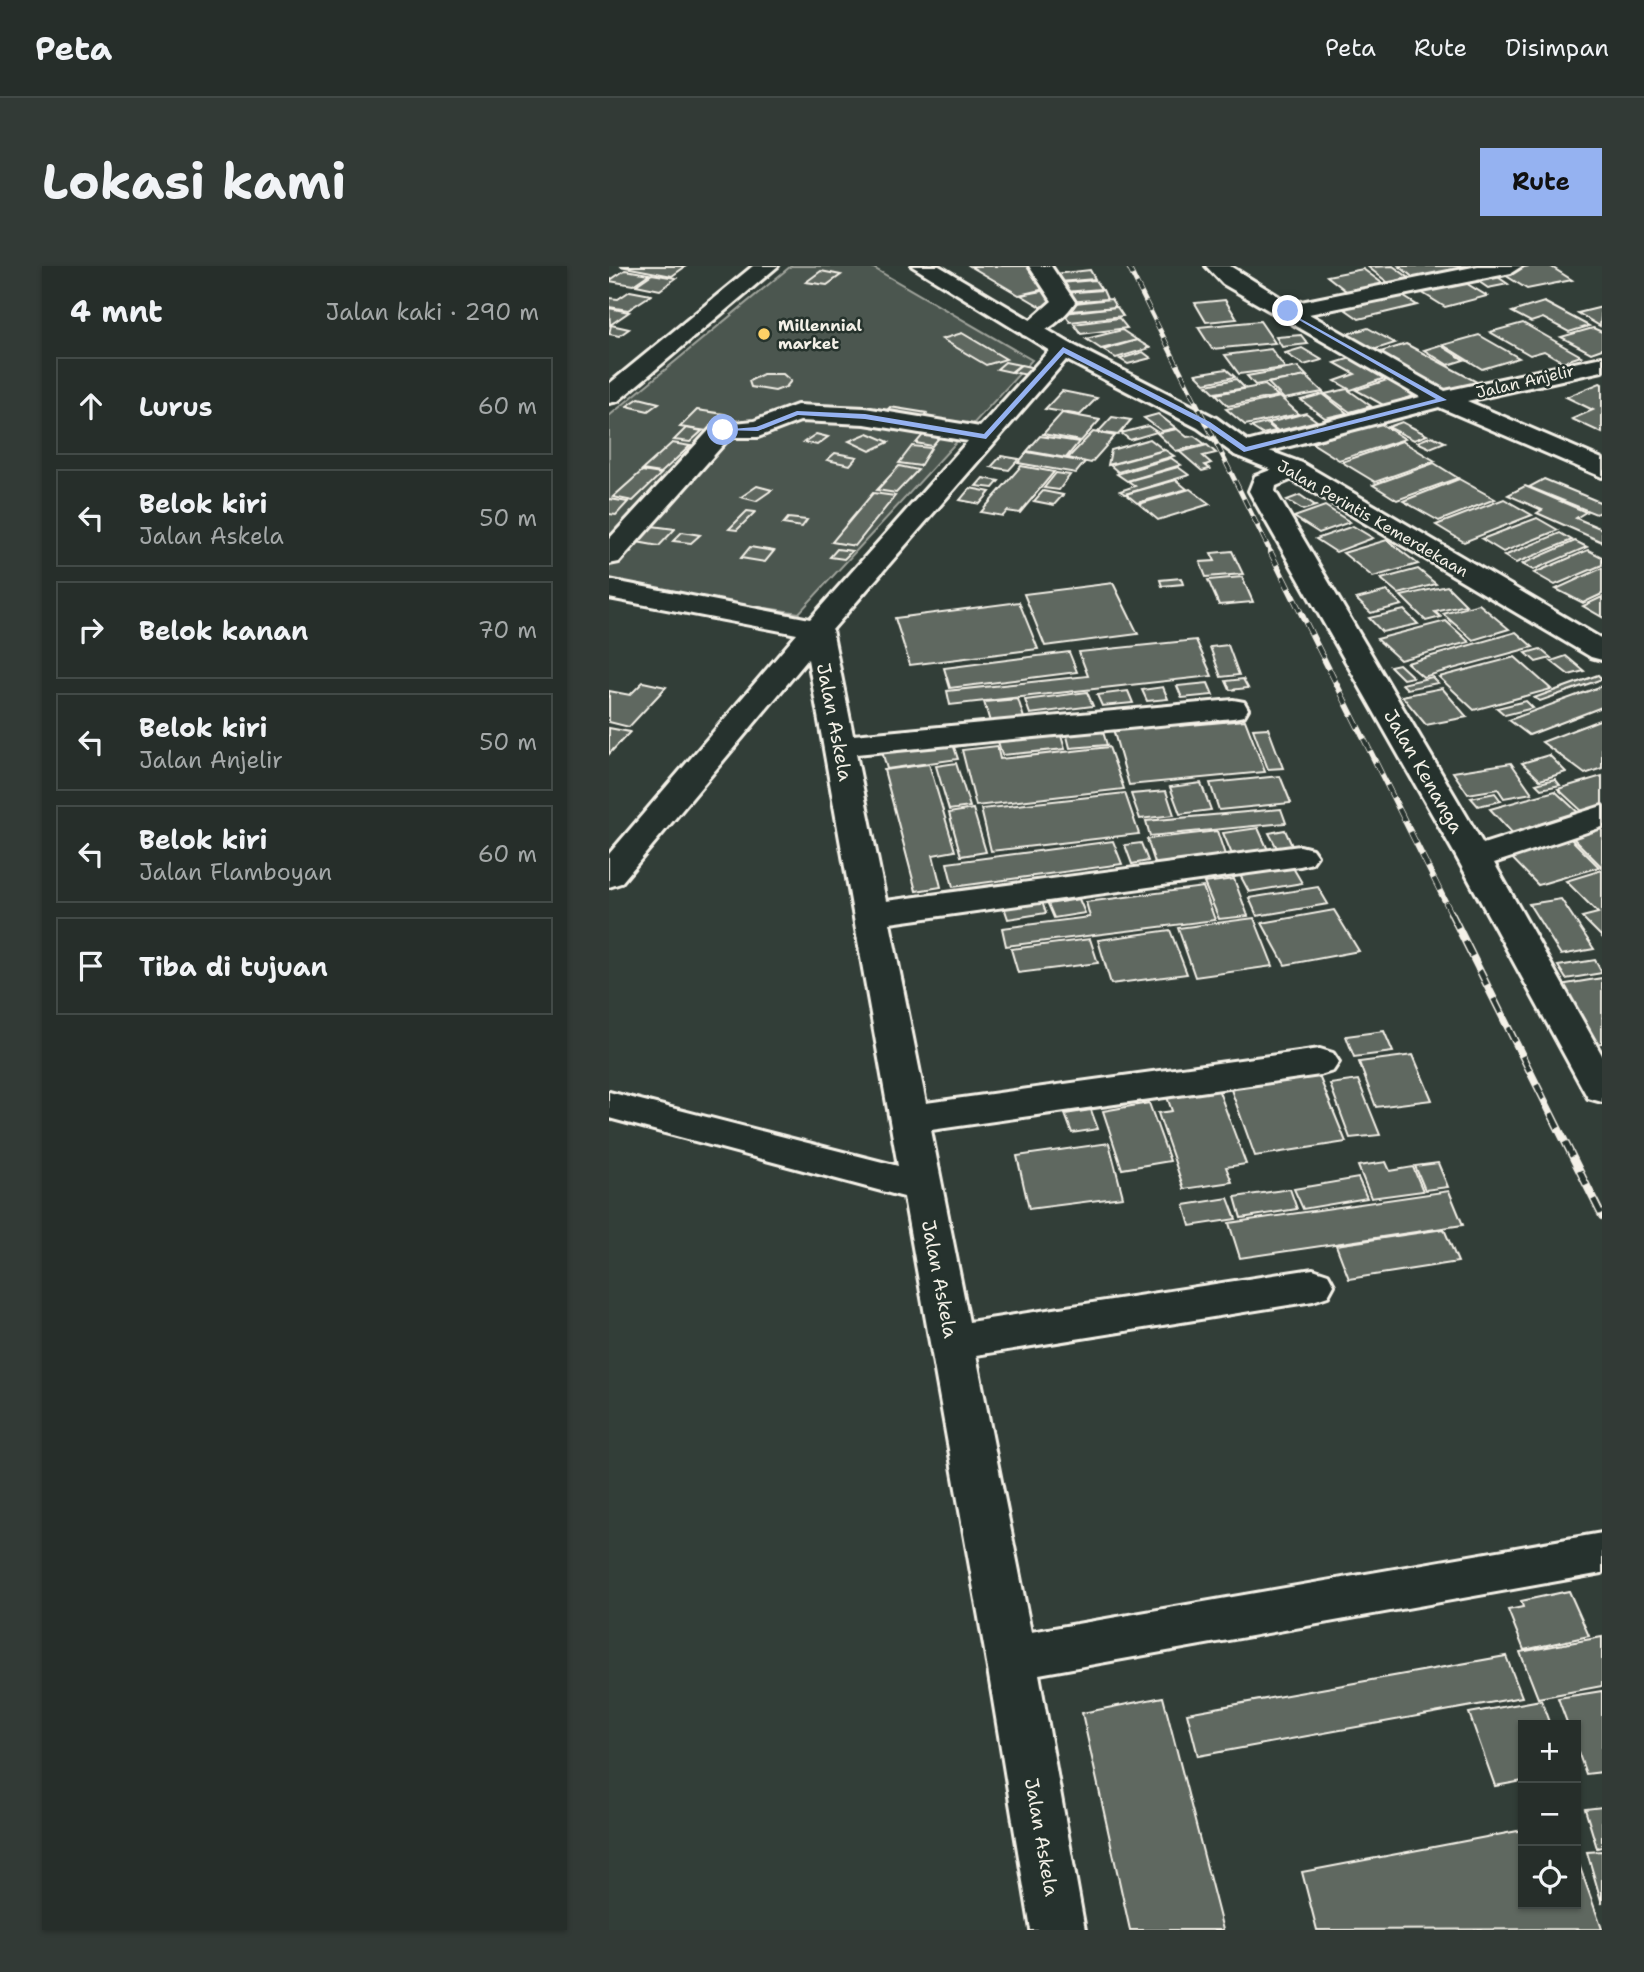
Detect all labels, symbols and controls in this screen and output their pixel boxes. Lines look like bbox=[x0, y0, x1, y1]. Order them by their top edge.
text: Peta bbox=[35, 26, 112, 71]
text: Peta bbox=[1325, 32, 1376, 64]
text: Rute bbox=[1414, 32, 1467, 64]
text: Disimpan bbox=[1505, 32, 1609, 64]
button: Rute bbox=[1480, 148, 1602, 216]
text: Lokasi kami bbox=[42, 149, 346, 215]
text: 4 mnt bbox=[70, 291, 163, 332]
route end bbox=[1272, 295, 1303, 326]
text: Jalan kaki · 290 m bbox=[326, 297, 539, 327]
place label: Millennial market bbox=[778, 315, 862, 354]
marker: Millennial market bbox=[756, 326, 772, 342]
street label: Jalan Anjelir bbox=[1474, 360, 1576, 403]
icon: ahead bbox=[72, 387, 110, 425]
text: Lurus bbox=[139, 389, 212, 424]
text: 60 m bbox=[478, 391, 537, 421]
route start bbox=[707, 414, 738, 445]
street label: Jalan Perintis Kemerdekaan bbox=[1273, 455, 1472, 582]
text: Belok kiri bbox=[139, 486, 268, 521]
icon: left bbox=[72, 499, 110, 537]
text: 50 m bbox=[479, 503, 537, 533]
text: Jalan Askela bbox=[139, 521, 284, 551]
icon: right bbox=[72, 611, 110, 649]
text: Belok kanan bbox=[139, 613, 308, 648]
text: 70 m bbox=[478, 615, 537, 645]
street label: Jalan Askela bbox=[811, 661, 858, 783]
street label: Jalan Kenanga bbox=[1378, 705, 1469, 838]
text: Belok kiri bbox=[139, 710, 268, 745]
icon: left bbox=[72, 723, 110, 761]
text: 50 m bbox=[479, 727, 537, 757]
text: Jalan Anjelir bbox=[139, 745, 283, 775]
text: Belok kiri bbox=[139, 822, 268, 857]
icon: left bbox=[72, 835, 110, 873]
text: 60 m bbox=[478, 839, 537, 869]
text: Jalan Flamboyan bbox=[139, 857, 332, 887]
icon: arrive bbox=[72, 947, 110, 985]
text: Tiba di tujuan bbox=[139, 949, 328, 984]
street label: Jalan Askela bbox=[916, 1218, 963, 1340]
map controls bbox=[1518, 1720, 1581, 1909]
button: + bbox=[1518, 1720, 1581, 1783]
street label: Jalan Askela bbox=[1019, 1776, 1064, 1898]
button: − bbox=[1518, 1783, 1581, 1846]
button: locate bbox=[1518, 1846, 1581, 1909]

